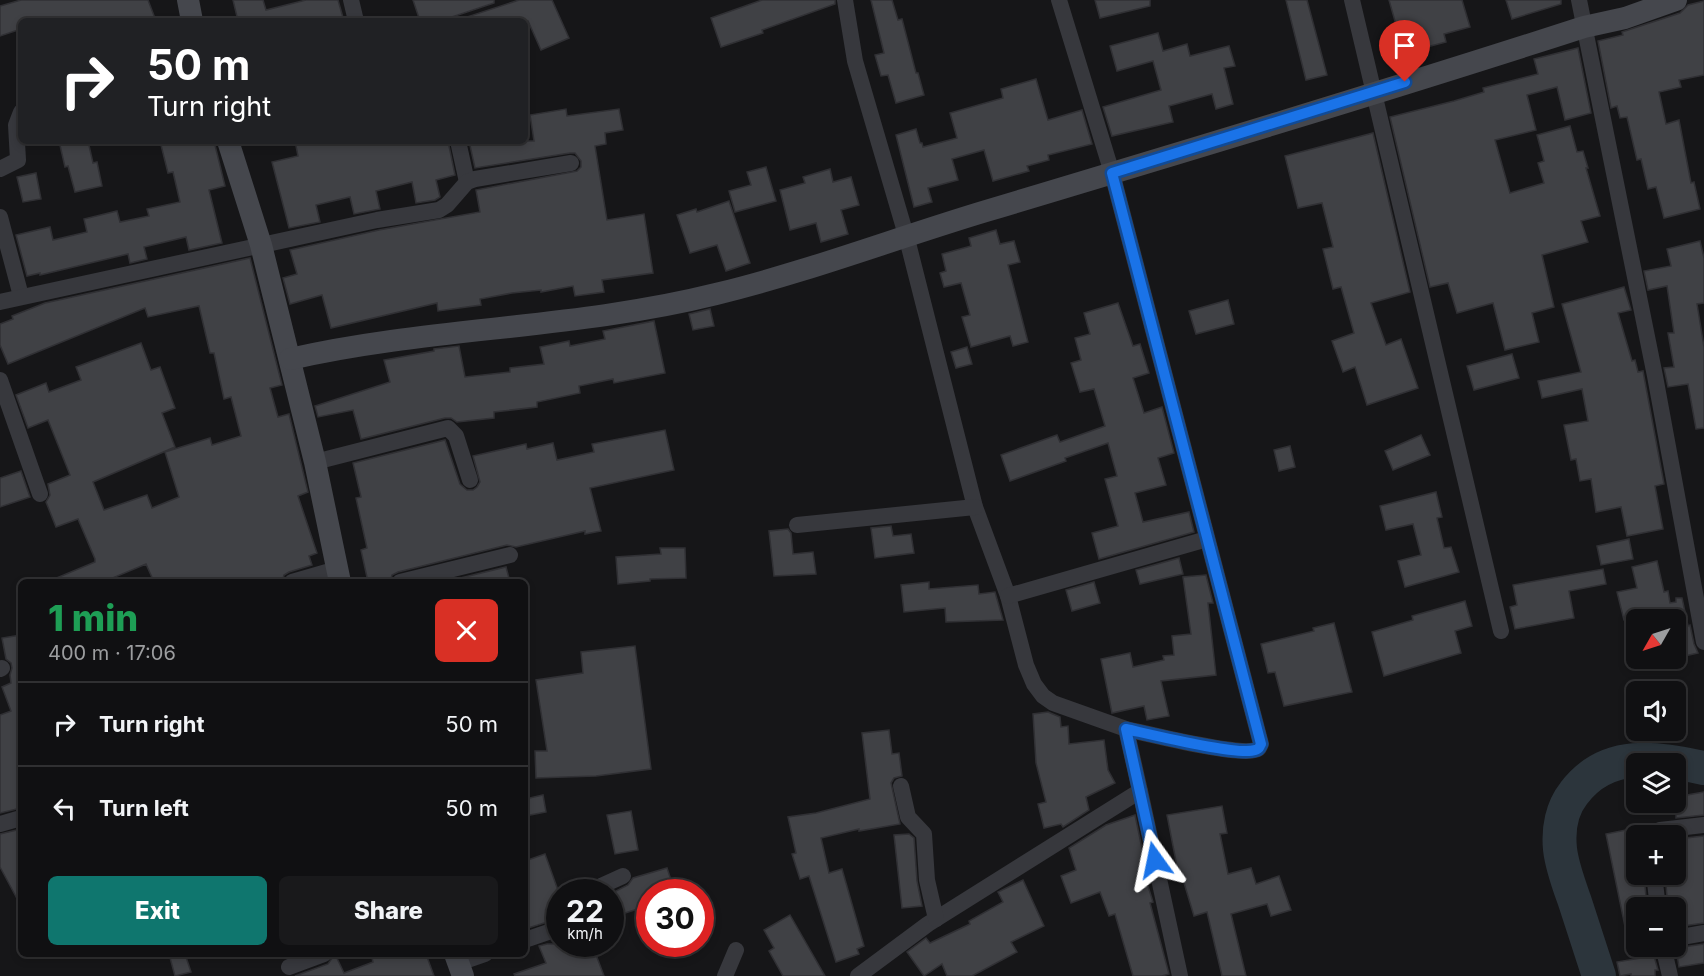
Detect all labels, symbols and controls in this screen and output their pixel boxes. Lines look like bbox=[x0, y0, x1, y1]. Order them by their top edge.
pin bbox=[1379, 20, 1430, 82]
icon: arrive bbox=[1388, 29, 1421, 62]
text: 50 m bbox=[147, 39, 250, 90]
icon: right bbox=[48, 42, 126, 120]
text: Turn right bbox=[147, 90, 271, 123]
text: 1 min bbox=[48, 596, 138, 640]
button: close bbox=[435, 599, 498, 662]
north arrow bbox=[1626, 609, 1686, 669]
map controls bbox=[1626, 609, 1686, 957]
text: 400 m · 17:06 bbox=[48, 641, 176, 665]
button: sound bbox=[1626, 681, 1686, 741]
icon: right bbox=[48, 708, 81, 741]
text: Turn right bbox=[99, 711, 205, 737]
text: 50 m bbox=[445, 711, 498, 737]
button: layers bbox=[1626, 753, 1686, 813]
icon: left bbox=[48, 792, 81, 825]
text: Turn left bbox=[99, 795, 189, 821]
text: 50 m bbox=[445, 795, 498, 821]
button: + bbox=[1626, 825, 1686, 885]
position arrow bbox=[1123, 828, 1187, 892]
button: Exit bbox=[48, 876, 267, 945]
button: Share bbox=[279, 876, 498, 945]
speed limit sign: 30 bbox=[636, 879, 714, 957]
text: 22 bbox=[566, 893, 604, 929]
button: − bbox=[1626, 897, 1686, 957]
text: km/h bbox=[567, 924, 603, 943]

